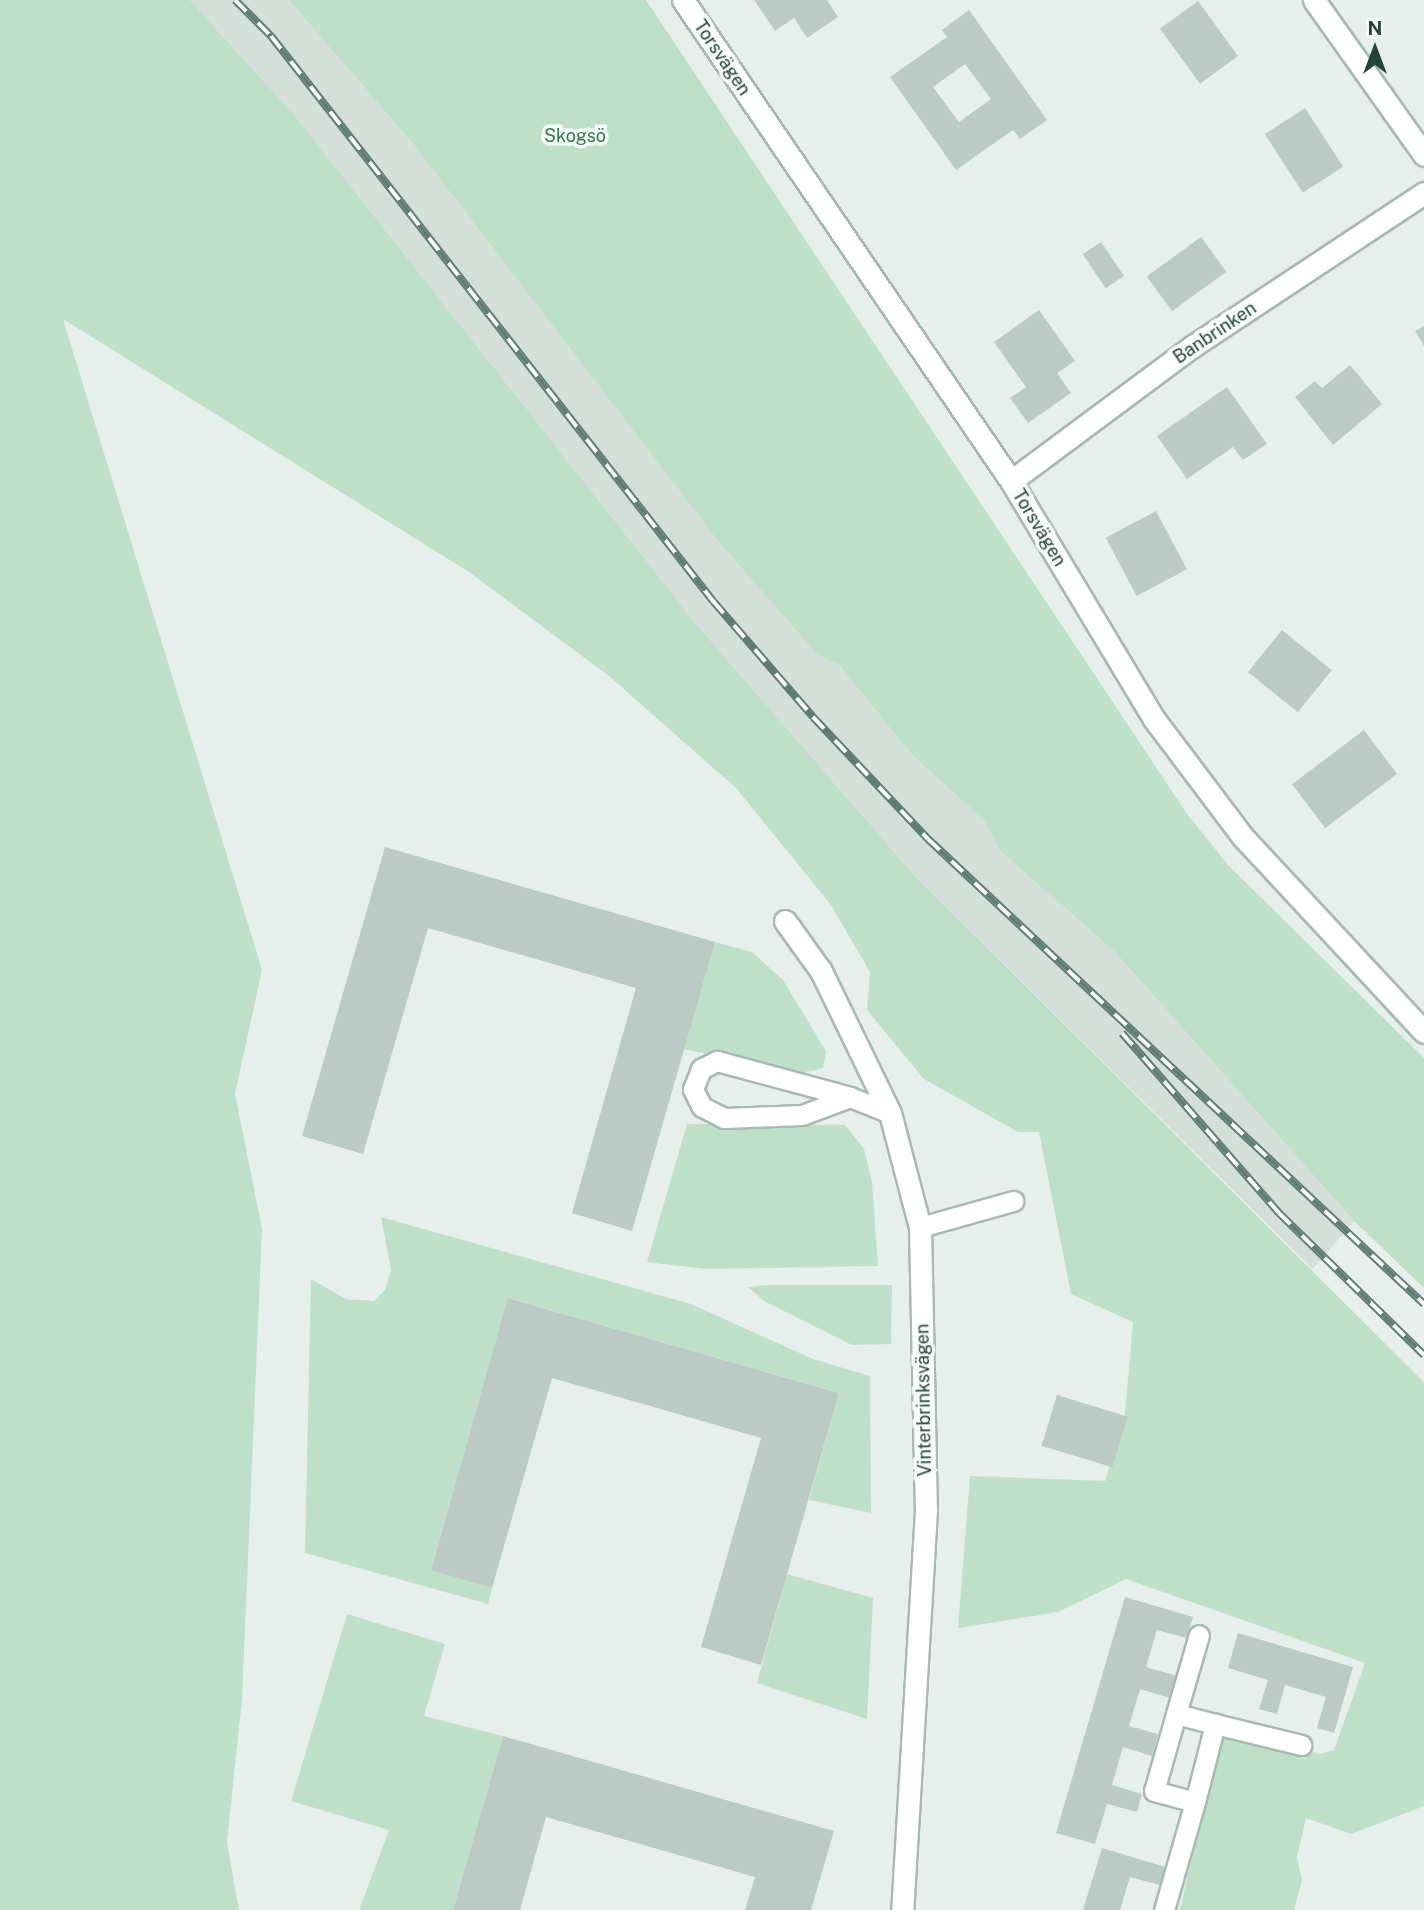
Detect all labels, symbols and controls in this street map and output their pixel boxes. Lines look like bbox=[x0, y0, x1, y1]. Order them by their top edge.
north arrow bbox=[1340, 14, 1410, 84]
street label: Torsvägen bbox=[689, 16, 755, 100]
text: N bbox=[1368, 17, 1382, 39]
park label: Skogsö bbox=[544, 125, 606, 147]
street label: Banbrinken bbox=[1169, 297, 1261, 369]
street label: Torsvägen bbox=[1008, 486, 1070, 570]
street label: Vinterbrinksvägen bbox=[912, 1323, 936, 1477]

